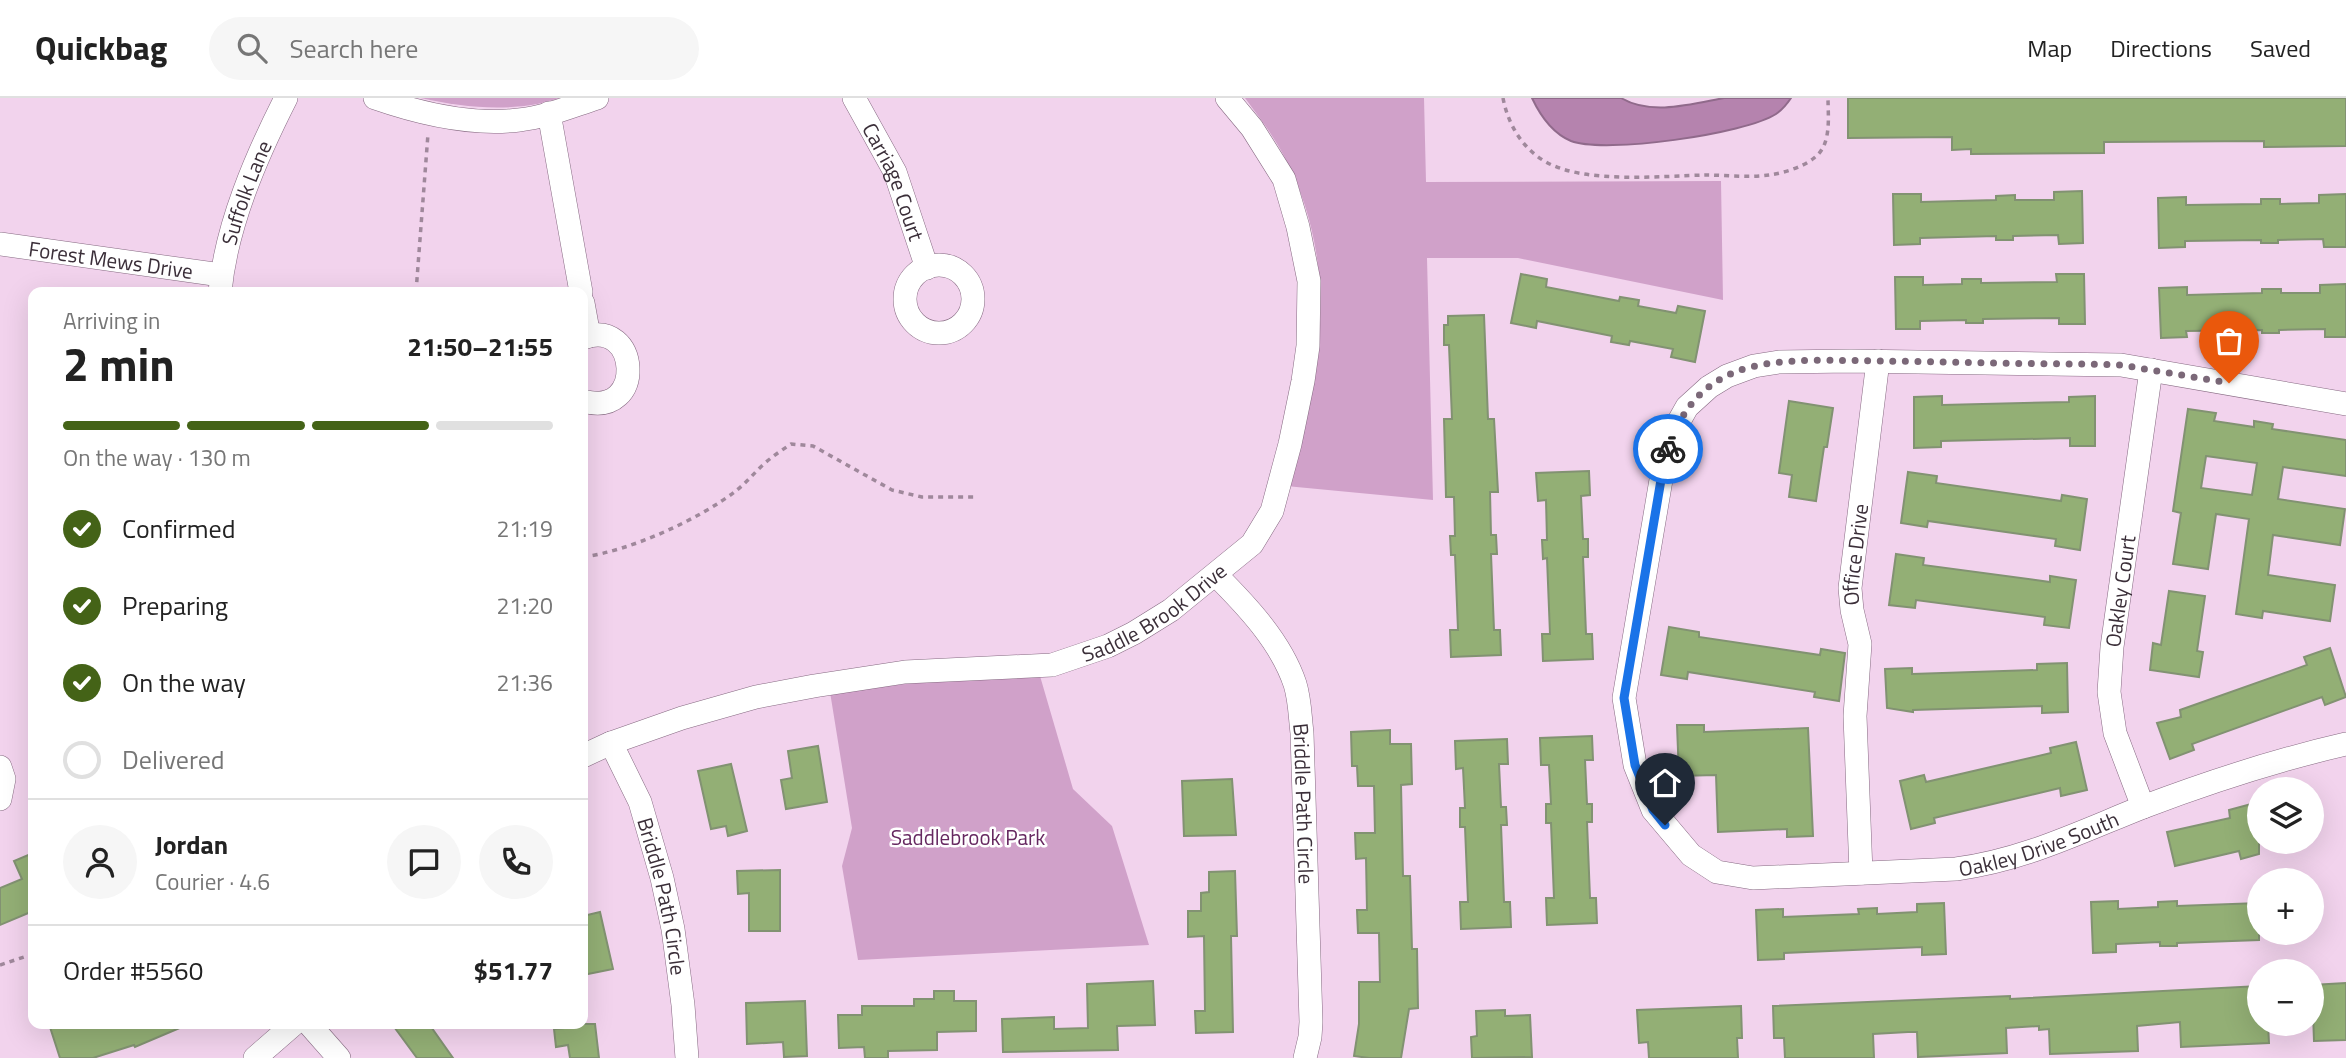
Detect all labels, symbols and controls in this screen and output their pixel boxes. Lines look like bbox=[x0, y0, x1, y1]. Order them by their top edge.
search box bbox=[209, 17, 699, 80]
text: Quickbag bbox=[35, 23, 167, 73]
icon: search bbox=[233, 29, 271, 67]
text: Search here bbox=[289, 29, 418, 68]
text: Map bbox=[2027, 30, 2072, 66]
text: Directions bbox=[2110, 30, 2212, 66]
text: Saved bbox=[2250, 30, 2311, 66]
street label: Carriage Court bbox=[855, 117, 933, 245]
street label: Suffolk Lane bbox=[213, 135, 280, 248]
street label: Forest Mews Drive bbox=[27, 232, 195, 287]
text: Arriving in bbox=[63, 303, 160, 338]
pin bbox=[2199, 311, 2259, 383]
icon: bag bbox=[2210, 322, 2248, 360]
text: 21:50–21:55 bbox=[407, 327, 553, 366]
text: 2 min bbox=[63, 329, 175, 399]
courier bbox=[1633, 414, 1703, 484]
icon: bike bbox=[1649, 430, 1687, 468]
text: On the way · 130 m bbox=[63, 440, 251, 475]
street label: Office Drive bbox=[1834, 502, 1876, 607]
text: Confirmed bbox=[122, 509, 236, 548]
icon: check bbox=[63, 510, 101, 548]
text: 21:19 bbox=[496, 511, 553, 546]
street label: Oakley Court bbox=[2096, 533, 2144, 649]
street label: Saddle Brook Drive bbox=[1077, 555, 1233, 670]
text: Preparing bbox=[122, 586, 228, 625]
icon: check bbox=[63, 587, 101, 625]
text: 21:20 bbox=[496, 588, 553, 623]
text: On the way bbox=[122, 663, 246, 702]
icon: check bbox=[63, 664, 101, 702]
text: 21:36 bbox=[496, 665, 553, 700]
street label: Briddle Path Circle bbox=[1285, 721, 1323, 885]
text: Delivered bbox=[122, 740, 225, 779]
pin bbox=[1635, 753, 1695, 825]
icon: home bbox=[1646, 764, 1684, 802]
map controls bbox=[2247, 777, 2324, 1036]
button: layers bbox=[2247, 777, 2324, 854]
street label: Oakley Drive South bbox=[1956, 803, 2124, 884]
street label: Briddle Path Circle bbox=[629, 814, 695, 977]
park label: Saddlebrook Park bbox=[891, 821, 1045, 853]
button: person bbox=[63, 825, 137, 899]
text: Jordan bbox=[155, 825, 228, 864]
button: chat bbox=[387, 825, 461, 899]
button: phone bbox=[479, 825, 553, 899]
text: Courier · 4.6 bbox=[155, 864, 270, 899]
button: + bbox=[2247, 868, 2324, 945]
text: Order #5560 bbox=[63, 951, 203, 990]
text: $51.77 bbox=[474, 951, 553, 990]
button: − bbox=[2247, 959, 2324, 1036]

